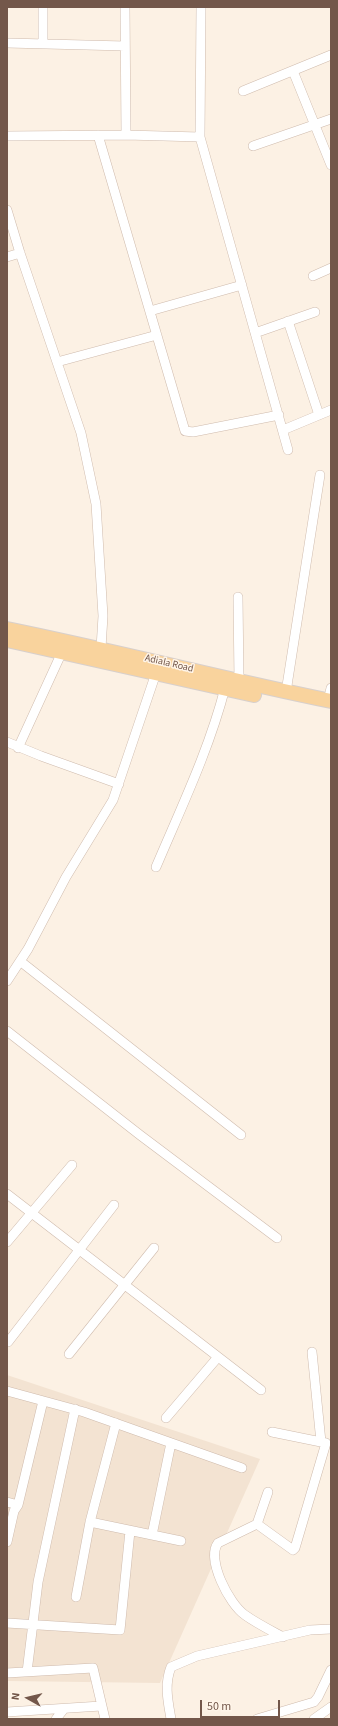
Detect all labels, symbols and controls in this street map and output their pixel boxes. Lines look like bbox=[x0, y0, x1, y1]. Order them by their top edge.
street label: Adiala Road bbox=[144, 653, 194, 675]
north arrow bbox=[8, 1678, 48, 1718]
text: N bbox=[8, 1692, 24, 1701]
scale bar bbox=[202, 1692, 282, 1718]
text: 50 m bbox=[207, 1698, 231, 1715]

